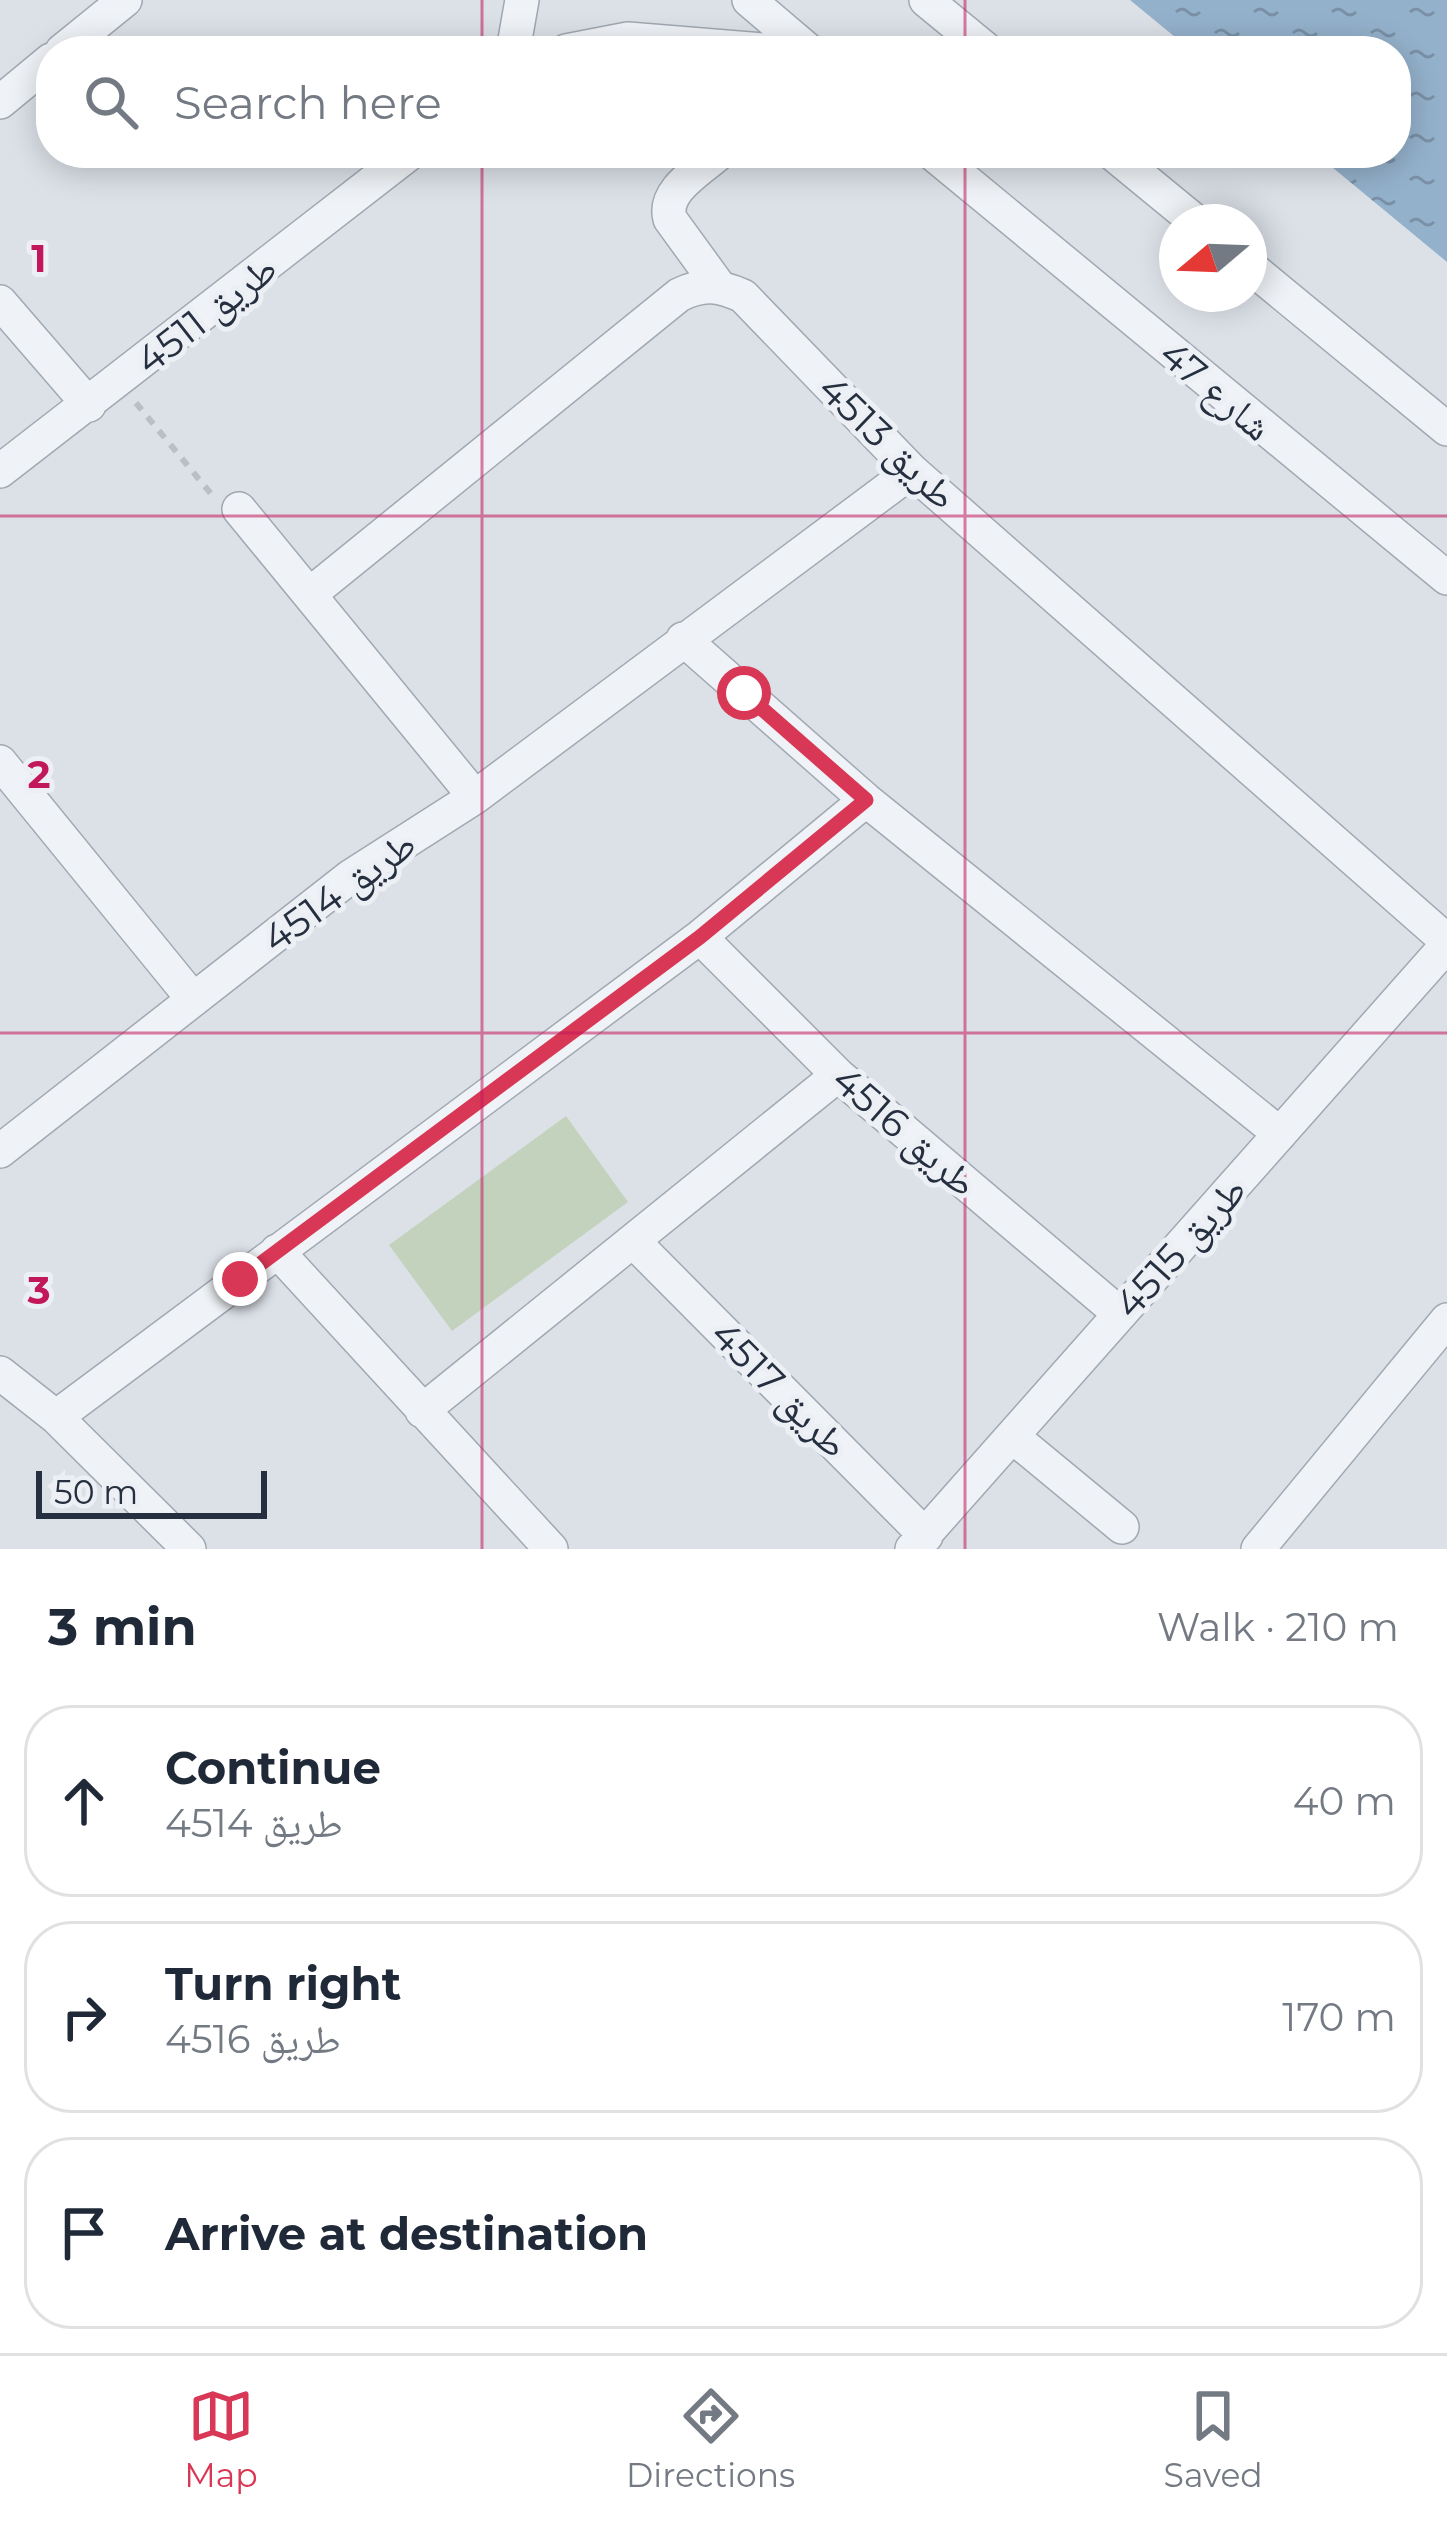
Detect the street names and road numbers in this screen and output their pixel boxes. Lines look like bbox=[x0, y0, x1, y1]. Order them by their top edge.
street label: طريق 4511 bbox=[126, 244, 287, 385]
street label: شارع 47 bbox=[1150, 329, 1282, 451]
street label: طريق 4513 bbox=[808, 364, 967, 520]
street label: طريق 4514 bbox=[253, 819, 426, 963]
street label: طريق 4516 bbox=[822, 1055, 987, 1208]
street label: طريق 4515 bbox=[1104, 1166, 1257, 1328]
street label: طريق 4517 bbox=[700, 1310, 859, 1469]

